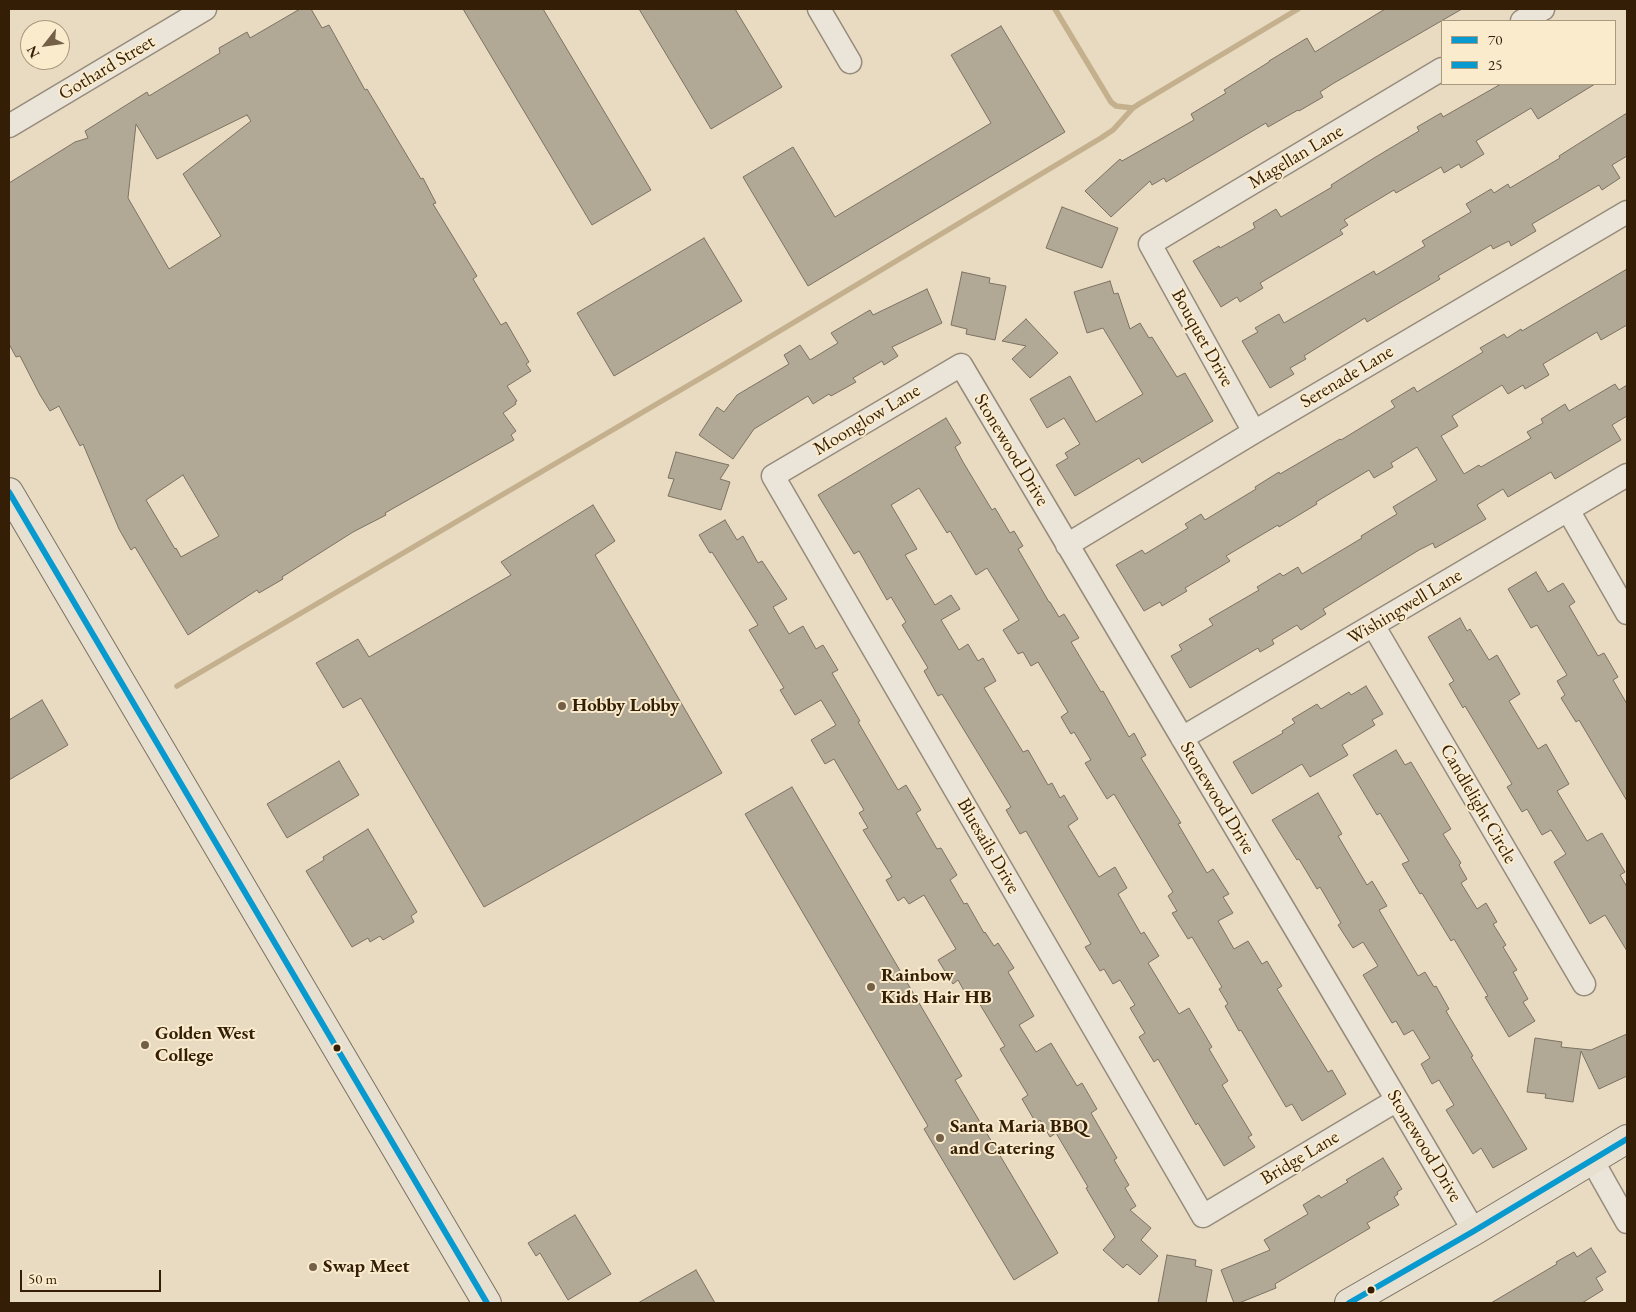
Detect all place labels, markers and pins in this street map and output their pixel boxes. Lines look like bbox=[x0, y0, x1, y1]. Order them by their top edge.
place label: Hobby Lobby bbox=[572, 695, 679, 717]
marker: Hobby Lobby bbox=[556, 700, 568, 712]
place label: Rainbow Kids Hair HB bbox=[881, 965, 992, 1009]
marker: Rainbow Kids Hair HB bbox=[865, 981, 877, 993]
place label: Golden West College bbox=[155, 1023, 255, 1067]
marker: Golden West College bbox=[139, 1039, 151, 1051]
unlabelled marker bbox=[332, 1043, 342, 1053]
place label: Santa Maria BBQ and Catering bbox=[950, 1116, 1088, 1160]
marker: Santa Maria BBQ and Catering bbox=[934, 1132, 946, 1144]
place label: Swap Meet bbox=[323, 1256, 410, 1278]
marker: Swap Meet bbox=[307, 1261, 319, 1273]
unlabelled marker bbox=[1366, 1285, 1376, 1295]

